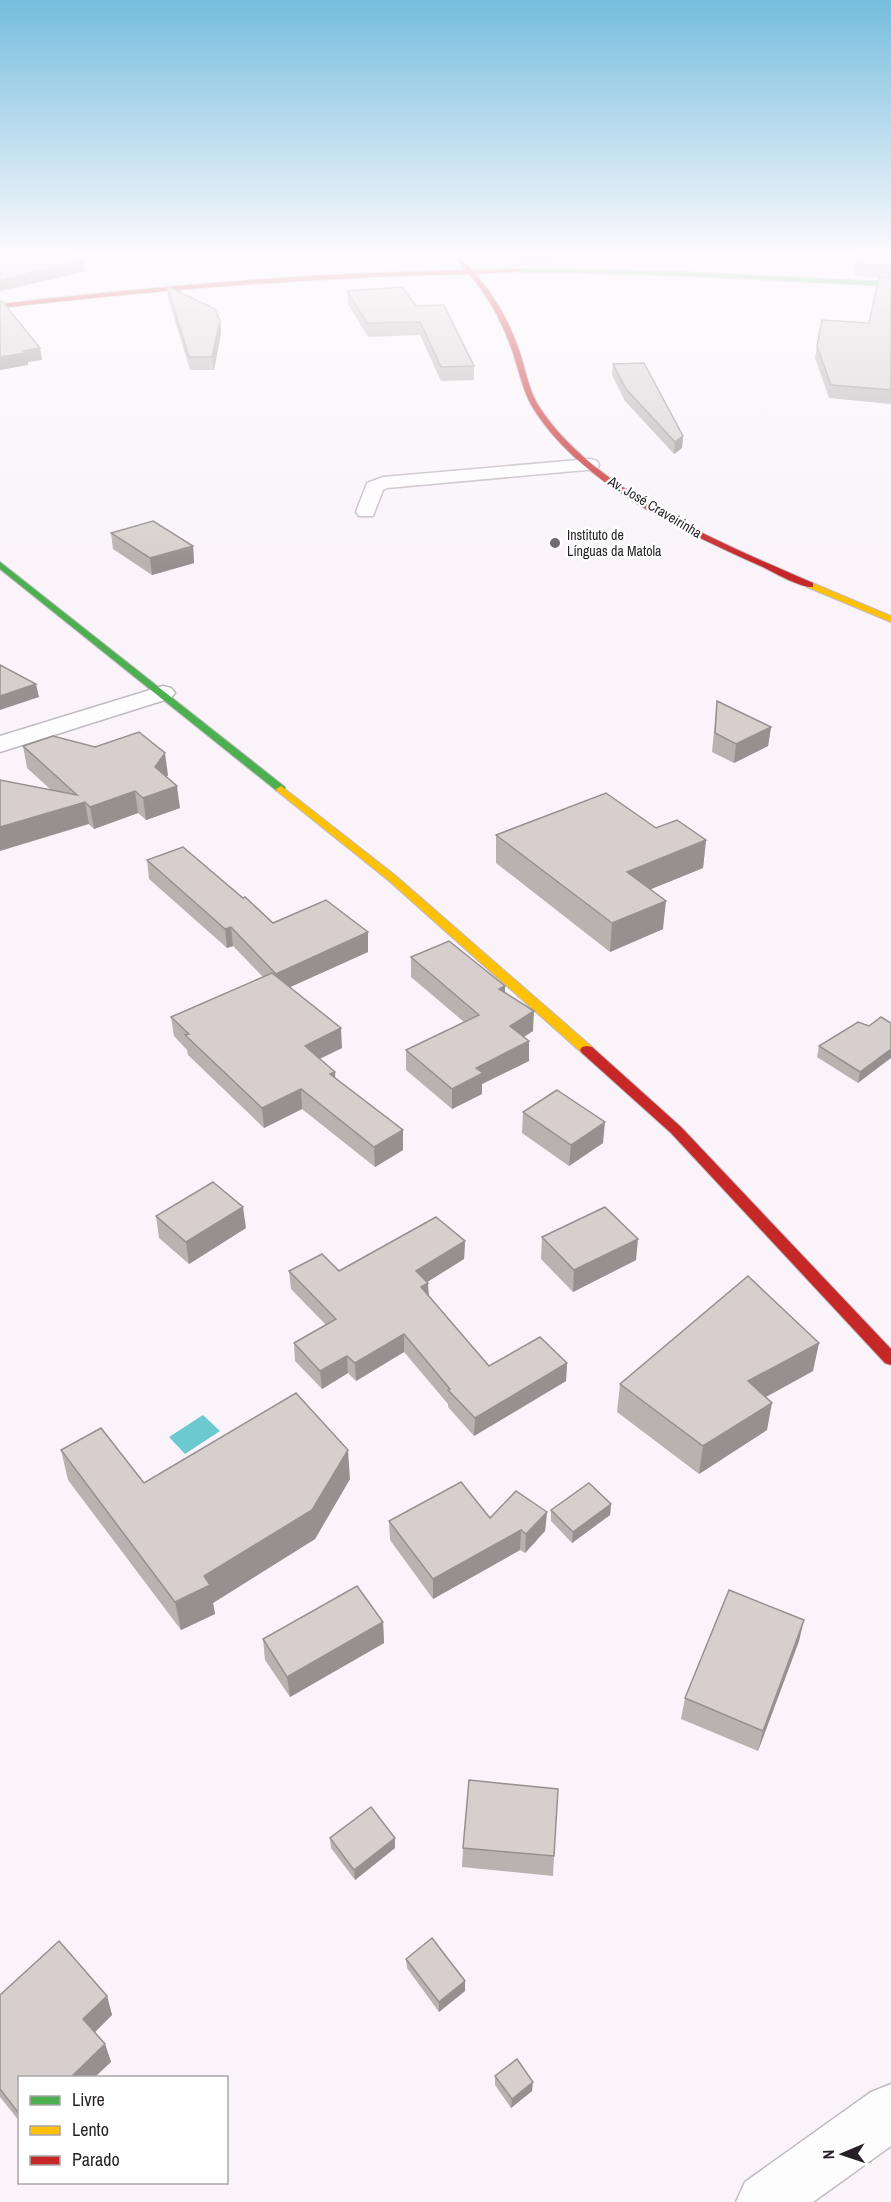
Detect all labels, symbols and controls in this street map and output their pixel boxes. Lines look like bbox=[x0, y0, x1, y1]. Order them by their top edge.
street label: Av. José Craveirinha bbox=[604, 471, 706, 542]
place label: Instituto de Línguas da Matola bbox=[567, 526, 662, 560]
marker: Instituto de Línguas da Matola bbox=[548, 536, 562, 550]
legend bbox=[18, 2076, 228, 2184]
text: Livre bbox=[72, 2087, 105, 2112]
text: Lento bbox=[72, 2117, 109, 2142]
north arrow bbox=[813, 2124, 873, 2184]
text: Parado bbox=[72, 2147, 120, 2172]
text: N bbox=[817, 2149, 839, 2160]

